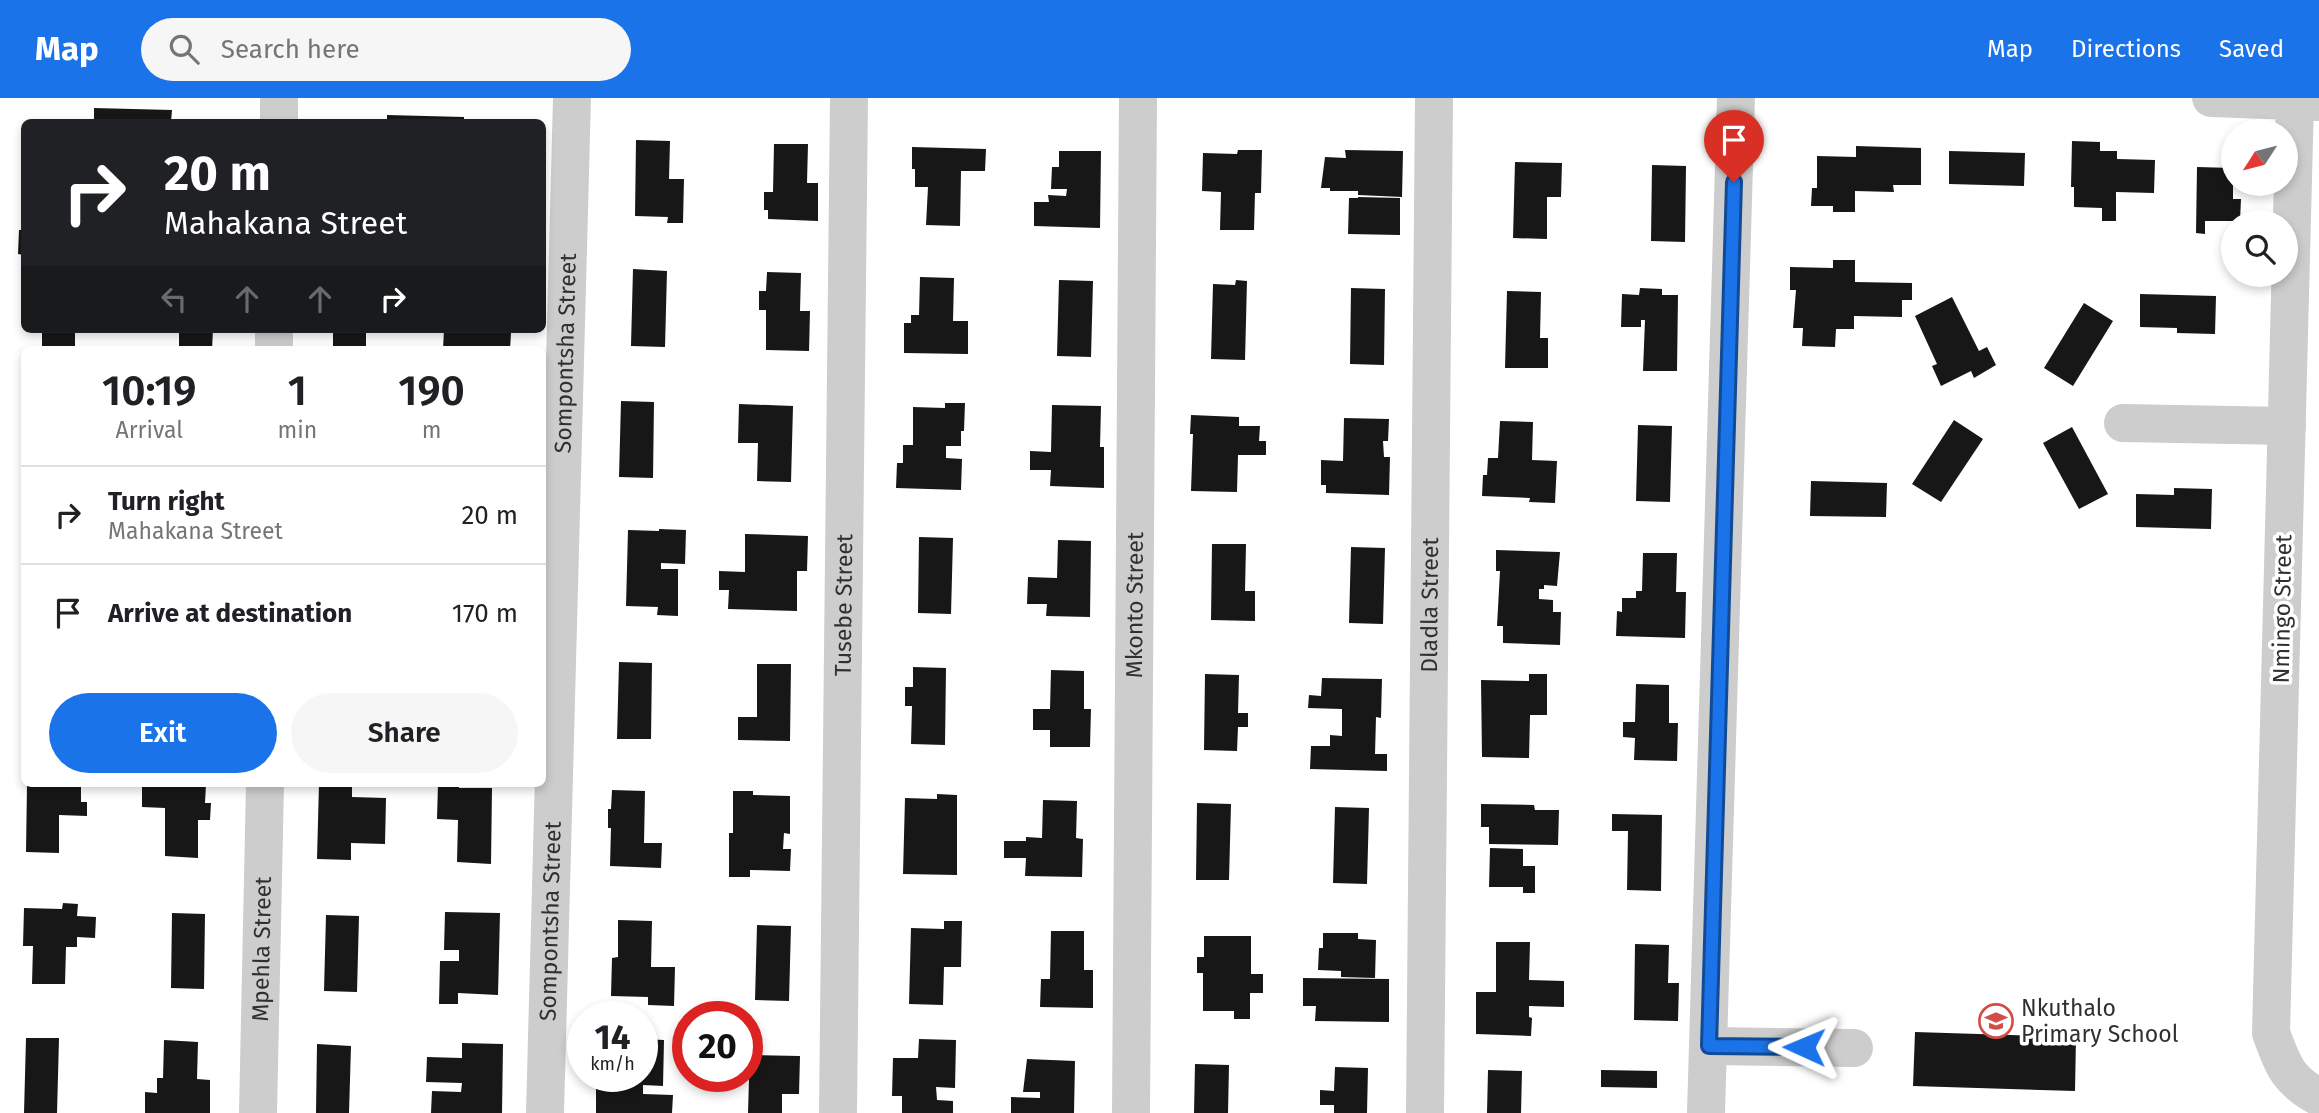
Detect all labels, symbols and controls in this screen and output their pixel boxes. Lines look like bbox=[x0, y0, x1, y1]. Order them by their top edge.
search box bbox=[141, 18, 631, 81]
text: Map bbox=[35, 29, 99, 69]
icon: search bbox=[165, 30, 203, 68]
text: Search here bbox=[221, 34, 360, 65]
text: Map bbox=[1987, 35, 2033, 63]
text: Directions bbox=[2071, 35, 2181, 63]
text: Saved bbox=[2219, 35, 2284, 63]
pin bbox=[1704, 110, 1764, 182]
north arrow bbox=[2221, 119, 2298, 196]
map controls bbox=[2221, 119, 2298, 287]
icon: arrive bbox=[1715, 121, 1753, 159]
text: 20 m bbox=[164, 144, 271, 203]
icon: right bbox=[49, 147, 140, 238]
text: Mahakana Street bbox=[164, 204, 407, 242]
button: search bbox=[2221, 210, 2298, 287]
street label: Sompontsha Street bbox=[549, 252, 582, 454]
icon: left bbox=[155, 280, 193, 318]
icon: ahead bbox=[228, 280, 266, 318]
icon: ahead bbox=[301, 280, 339, 318]
icon: right bbox=[374, 280, 412, 318]
text: 10:19 bbox=[102, 366, 196, 416]
text: 1 bbox=[288, 366, 307, 416]
text: 190 bbox=[398, 366, 465, 416]
text: Arrival bbox=[116, 416, 183, 444]
text: min bbox=[278, 416, 317, 444]
text: m bbox=[422, 416, 441, 444]
text: Turn right bbox=[108, 486, 225, 517]
icon: right bbox=[49, 496, 87, 534]
text: 20 m bbox=[461, 500, 518, 531]
text: Mahakana Street bbox=[108, 517, 283, 545]
street label: Mkonto Street bbox=[1120, 531, 1149, 678]
street label: Tusebe Street bbox=[829, 533, 858, 676]
street label: Nmingo Street bbox=[2267, 534, 2297, 684]
street label: Dladla Street bbox=[1415, 536, 1444, 673]
icon: arrive bbox=[49, 594, 87, 632]
text: Arrive at destination bbox=[108, 598, 352, 629]
text: 170 m bbox=[452, 598, 518, 629]
button: Exit bbox=[49, 693, 277, 773]
button: Share bbox=[291, 693, 518, 773]
street label: Sompontsha Street bbox=[533, 820, 567, 1021]
street label: Mpehla Street bbox=[246, 875, 277, 1022]
place label: Nkuthalo Primary School bbox=[2021, 994, 2179, 1048]
speed limit sign: 20 bbox=[672, 1001, 763, 1092]
school or university icon: Nkuthalo Primary School bbox=[1977, 1002, 2015, 1040]
position arrow bbox=[1767, 1010, 1841, 1084]
text: 14 bbox=[594, 1016, 631, 1058]
text: km/h bbox=[590, 1053, 635, 1075]

